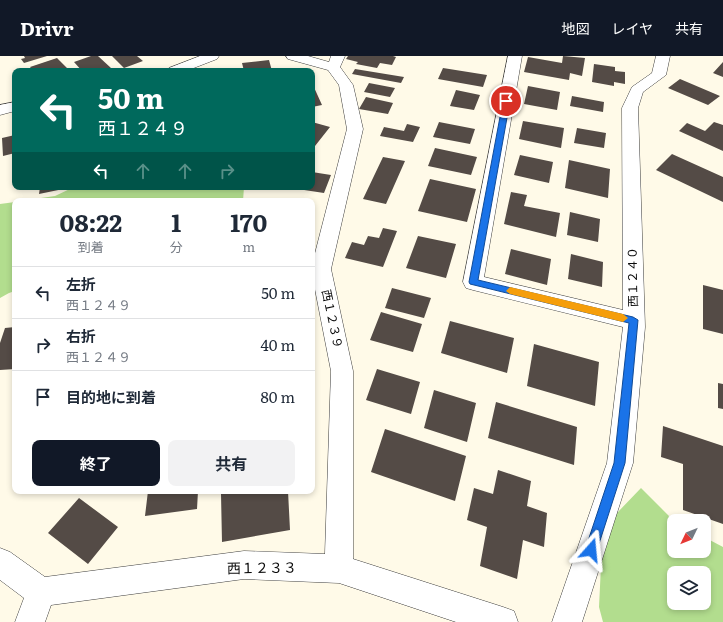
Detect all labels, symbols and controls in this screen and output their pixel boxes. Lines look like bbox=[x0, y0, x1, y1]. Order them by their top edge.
text: Drivr bbox=[20, 14, 74, 42]
text: 地図 bbox=[561, 18, 589, 38]
text: レイヤ bbox=[611, 18, 653, 38]
text: 共有 bbox=[675, 18, 703, 38]
text: 50 m bbox=[98, 76, 164, 118]
icon: left bbox=[32, 84, 84, 136]
pin bbox=[489, 84, 523, 118]
icon: arrive bbox=[495, 90, 517, 112]
text: 西１２４９ bbox=[98, 114, 188, 141]
icon: left bbox=[90, 160, 112, 182]
icon: ahead bbox=[132, 160, 154, 182]
icon: ahead bbox=[174, 160, 196, 182]
icon: right bbox=[216, 160, 238, 182]
text: 08:22 bbox=[60, 204, 122, 239]
text: 1 bbox=[171, 204, 181, 239]
text: 170 bbox=[230, 204, 267, 239]
text: 到着 bbox=[78, 237, 104, 256]
text: 分 bbox=[170, 237, 183, 256]
text: m bbox=[243, 237, 255, 256]
street label: 西１２４０ bbox=[622, 247, 642, 307]
text: 左折 bbox=[66, 272, 96, 295]
text: 50 m bbox=[261, 281, 295, 304]
icon: left bbox=[32, 282, 54, 304]
street label: 西１２３９ bbox=[318, 288, 348, 350]
text: 西１２４９ bbox=[66, 295, 131, 314]
text: 右折 bbox=[66, 324, 96, 347]
text: 40 m bbox=[261, 333, 295, 356]
icon: right bbox=[32, 334, 54, 356]
text: 西１２４９ bbox=[66, 347, 131, 366]
text: 目的地に到着 bbox=[66, 385, 156, 408]
text: 80 m bbox=[261, 385, 295, 408]
icon: arrive bbox=[32, 386, 54, 408]
button: 終了 bbox=[32, 440, 160, 486]
button: 共有 bbox=[168, 440, 295, 486]
north arrow bbox=[667, 514, 711, 558]
map controls bbox=[667, 514, 711, 610]
position arrow bbox=[570, 529, 612, 571]
street label: 西１２３３ bbox=[227, 556, 297, 578]
button: layers bbox=[667, 566, 711, 610]

